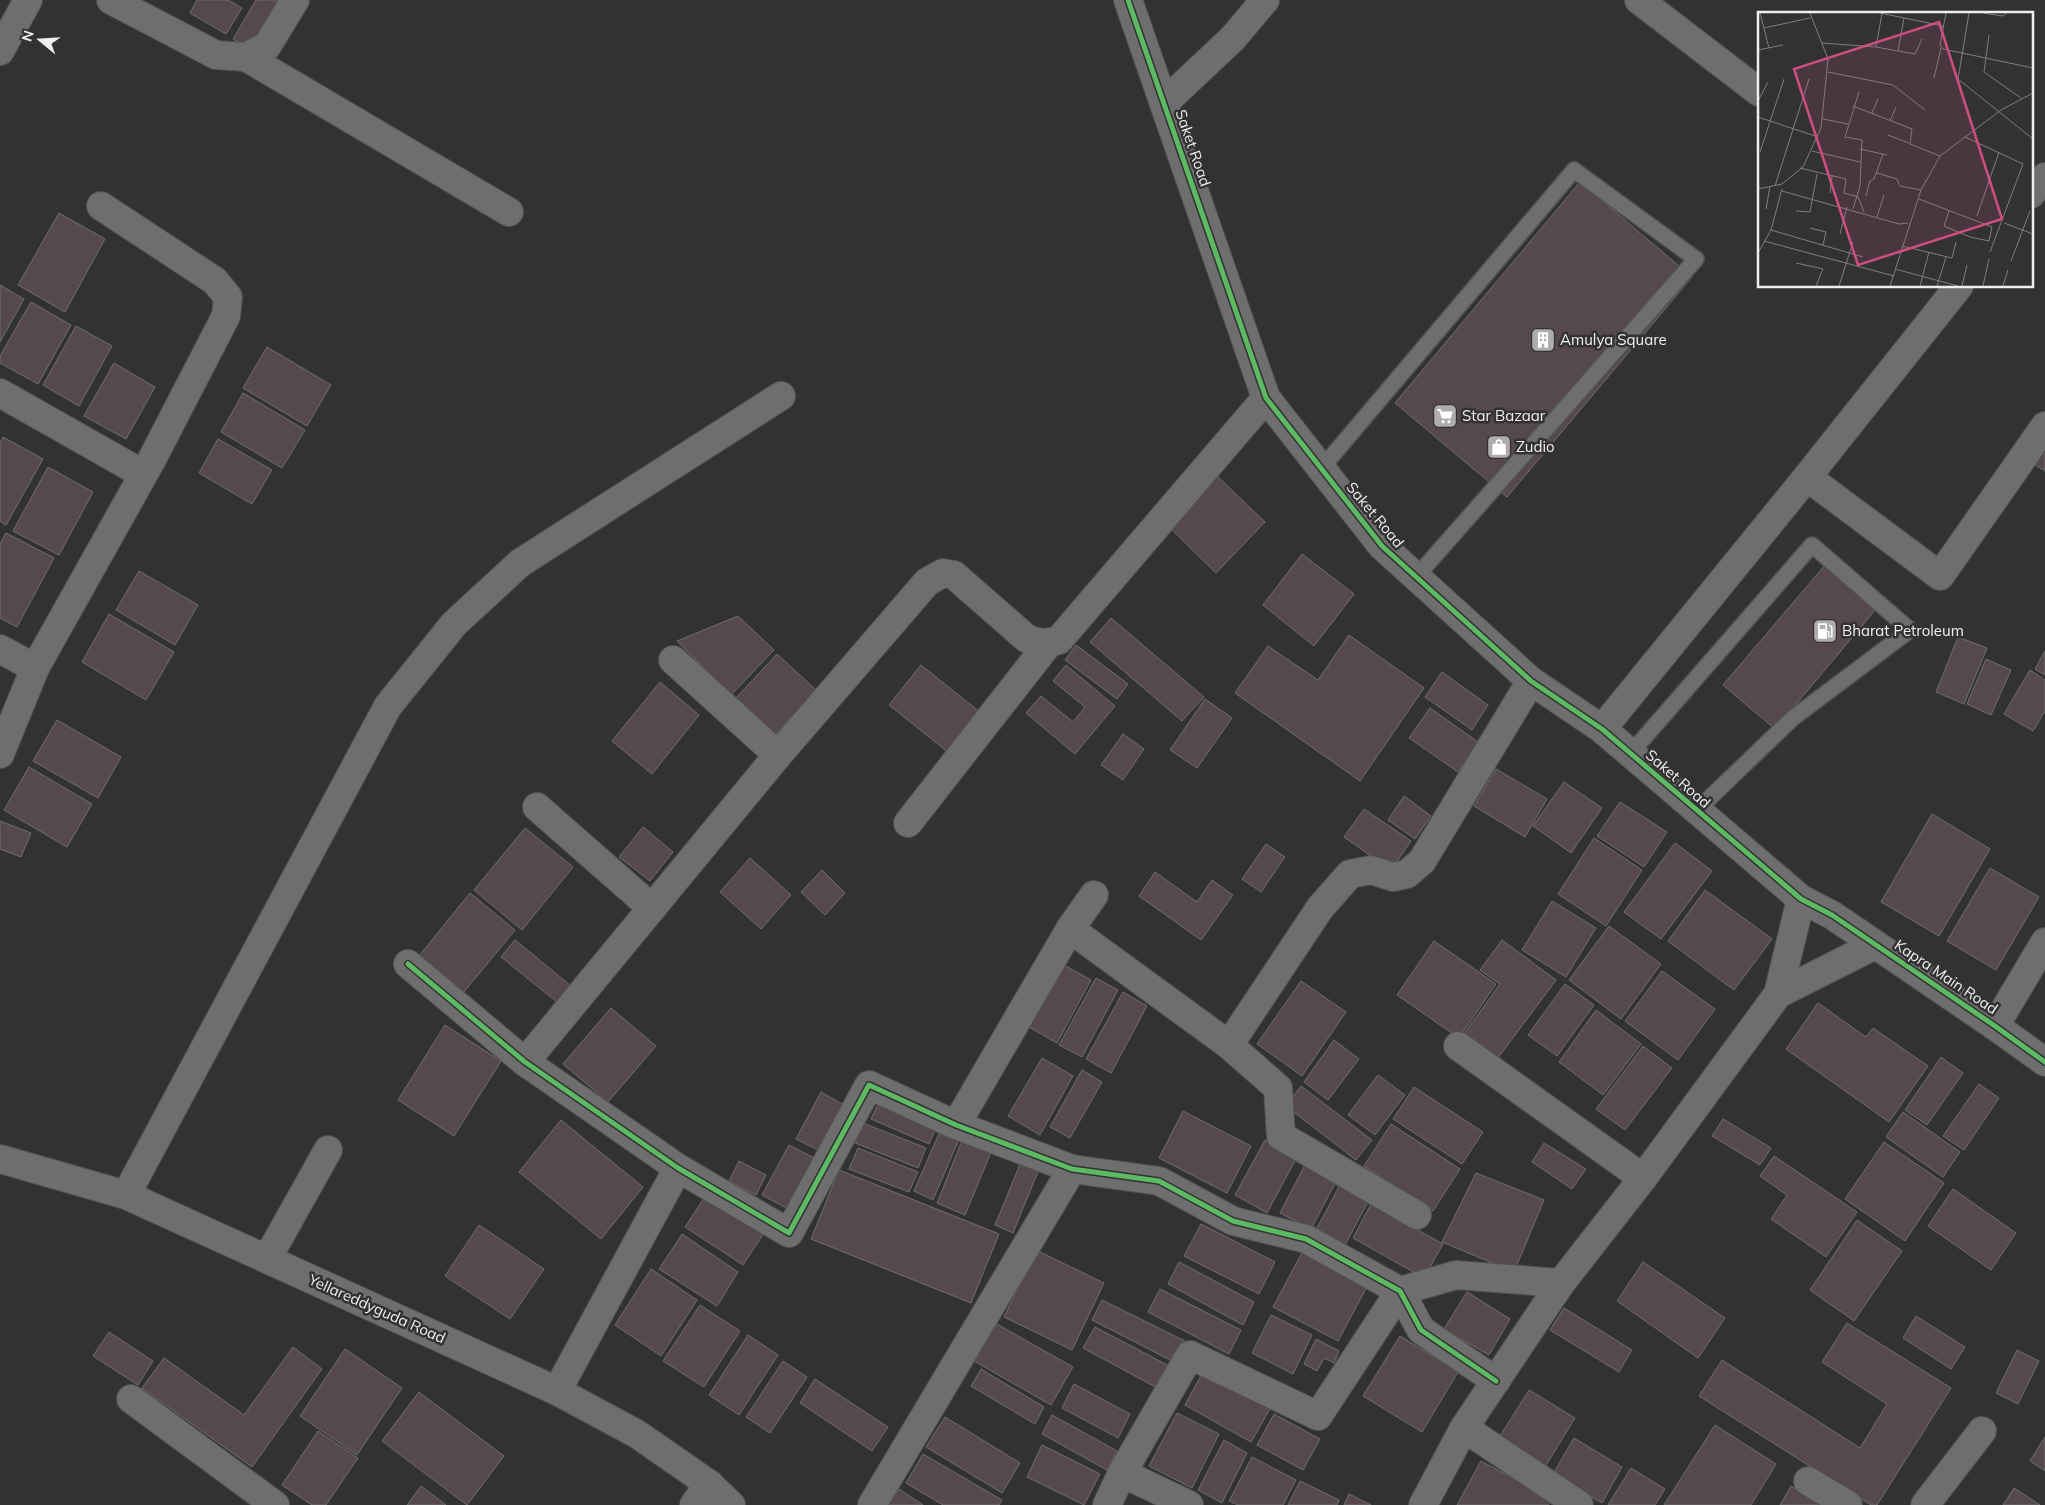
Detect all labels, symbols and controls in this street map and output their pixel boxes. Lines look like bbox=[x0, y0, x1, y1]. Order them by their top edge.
inset map bbox=[1758, 12, 2032, 288]
north arrow bbox=[15, 15, 65, 65]
text: N bbox=[17, 28, 38, 44]
street label: Saket Road bbox=[1171, 107, 1215, 189]
building icon: Amulya Square bbox=[1530, 327, 1556, 353]
place label: Amulya Square bbox=[1560, 330, 1667, 349]
supermarket icon: Star Bazaar bbox=[1432, 403, 1458, 429]
place label: Star Bazaar bbox=[1462, 406, 1546, 425]
shop icon: Zudio bbox=[1486, 434, 1512, 460]
place label: Zudio bbox=[1516, 437, 1555, 456]
street label: Saket Road bbox=[1342, 478, 1408, 551]
fuel station icon: Bharat Petroleum bbox=[1812, 618, 1838, 644]
place label: Bharat Petroleum bbox=[1842, 621, 1964, 640]
street label: Saket Road bbox=[1642, 745, 1715, 812]
street label: Kapra Main Road bbox=[1891, 935, 2002, 1018]
street label: Yellareddyguda Road bbox=[305, 1269, 449, 1347]

